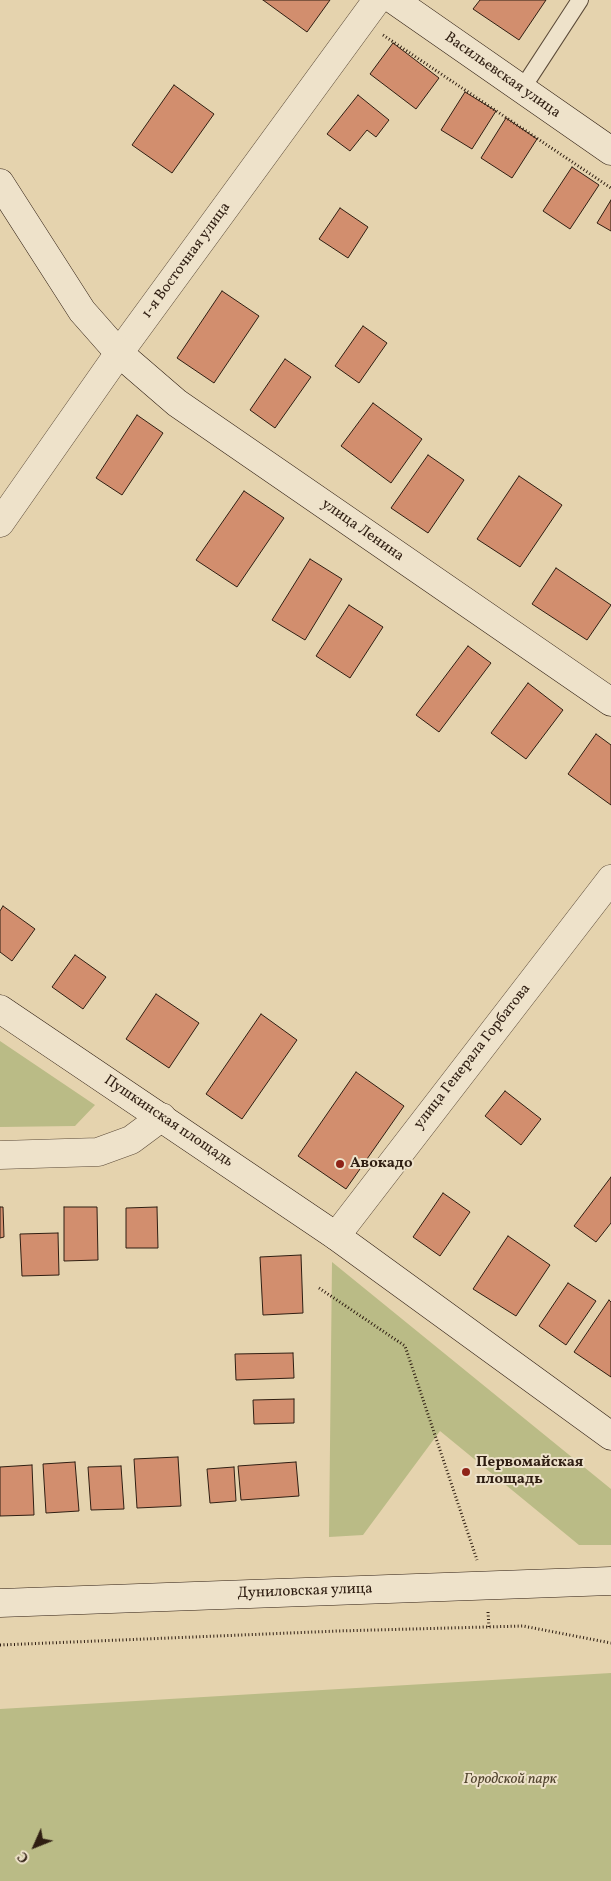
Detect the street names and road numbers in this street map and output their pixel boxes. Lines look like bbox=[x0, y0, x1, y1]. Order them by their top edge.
street label: Васильевская улица bbox=[440, 29, 564, 123]
street label: 1-я Восточная улица bbox=[139, 199, 235, 323]
street label: улица Ленина bbox=[317, 496, 407, 566]
street label: улица Генерала Горбатова bbox=[411, 981, 535, 1133]
street label: Пушкинская площадь bbox=[100, 1072, 236, 1172]
street label: Дуниловская улица bbox=[237, 1581, 373, 1603]

